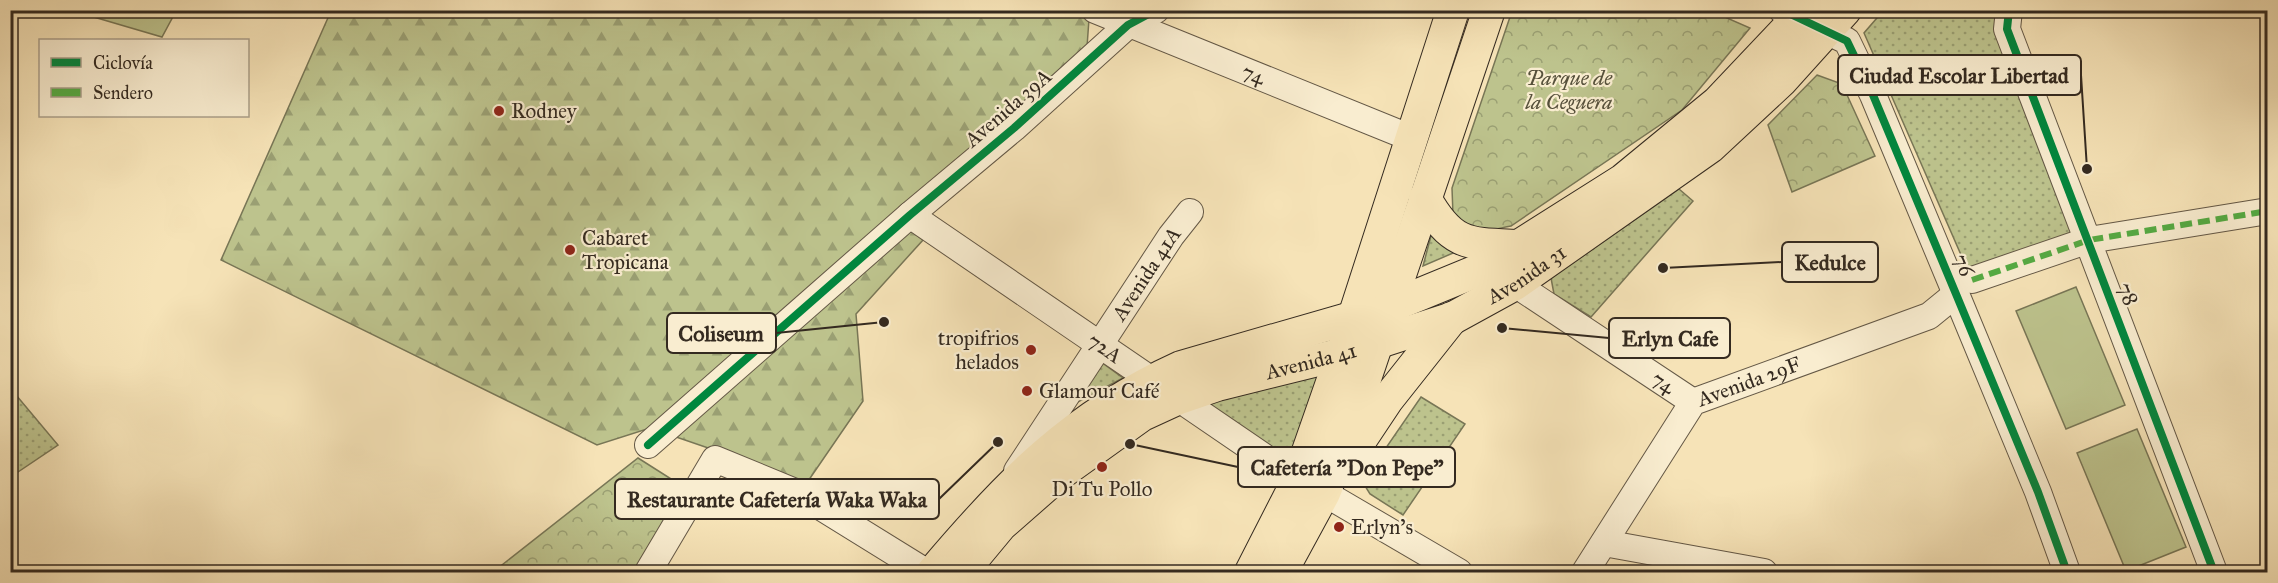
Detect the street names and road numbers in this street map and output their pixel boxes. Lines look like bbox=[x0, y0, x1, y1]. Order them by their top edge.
street label: 74 bbox=[1238, 58, 1270, 91]
street label: Avenida 39A bbox=[958, 63, 1057, 153]
street label: Avenida 41A bbox=[1106, 221, 1187, 326]
street label: Avenida 31 bbox=[1482, 239, 1571, 310]
street label: 76 bbox=[1948, 250, 1981, 281]
street label: 78 bbox=[2112, 279, 2144, 309]
street label: 72A bbox=[1083, 327, 1127, 369]
street label: Avenida 41 bbox=[1262, 337, 1360, 386]
street label: Avenida 29F bbox=[1693, 351, 1805, 413]
street label: 74 bbox=[1647, 365, 1681, 400]

